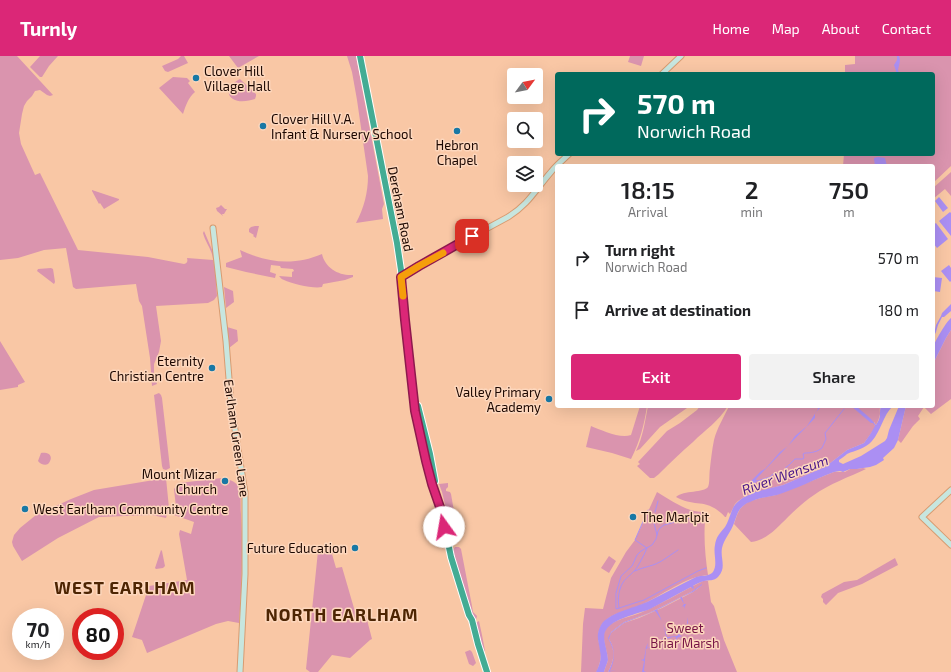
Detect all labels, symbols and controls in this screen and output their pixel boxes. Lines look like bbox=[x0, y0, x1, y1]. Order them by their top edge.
text: Turnly bbox=[20, 17, 77, 40]
text: Home bbox=[713, 20, 750, 37]
text: Map bbox=[772, 20, 800, 37]
text: About bbox=[822, 20, 860, 37]
text: Contact bbox=[882, 20, 931, 37]
place label: Clover Hill Village Hall bbox=[204, 63, 271, 94]
north arrow bbox=[507, 68, 543, 104]
map controls bbox=[507, 68, 543, 192]
marker: Clover Hill Village Hall bbox=[191, 73, 201, 83]
text: 570 m bbox=[637, 86, 716, 120]
icon: right bbox=[571, 88, 623, 140]
place label: Clover Hill V.A. Infant & Nursery School bbox=[271, 111, 412, 142]
button: search bbox=[507, 112, 543, 148]
text: Norwich Road bbox=[637, 120, 751, 142]
marker: Clover Hill V.A. Infant & Nursery School bbox=[258, 121, 268, 131]
marker: Hebron Chapel bbox=[452, 126, 462, 136]
place label: Hebron Chapel bbox=[435, 137, 479, 168]
button: layers bbox=[507, 156, 543, 192]
street label: Dereham Road bbox=[385, 165, 417, 253]
text: 18:15 bbox=[621, 175, 675, 204]
text: 2 bbox=[745, 175, 759, 204]
text: 750 bbox=[829, 175, 869, 204]
text: Arrival bbox=[628, 204, 668, 220]
text: min bbox=[741, 204, 763, 220]
text: m bbox=[843, 204, 855, 220]
pin bbox=[455, 219, 489, 253]
icon: arrive bbox=[461, 225, 483, 247]
text: Turn right bbox=[605, 241, 675, 259]
icon: right bbox=[571, 247, 593, 269]
text: 570 m bbox=[878, 249, 919, 267]
text: Norwich Road bbox=[605, 259, 687, 275]
icon: arrive bbox=[571, 299, 593, 321]
text: Arrive at destination bbox=[605, 301, 751, 319]
text: 180 m bbox=[878, 301, 919, 319]
place label: Eternity Christian Centre bbox=[109, 353, 204, 384]
button: Exit bbox=[571, 354, 741, 400]
button: Share bbox=[749, 354, 919, 400]
marker: Eternity Christian Centre bbox=[207, 363, 217, 373]
street label: Earlham Green Lane bbox=[221, 378, 253, 498]
place label: Valley Primary Academy bbox=[455, 384, 541, 415]
marker: Valley Primary Academy bbox=[544, 394, 554, 404]
water label: River Wensum bbox=[739, 451, 831, 498]
place label: Mount Mizar Church bbox=[142, 466, 217, 497]
marker: Mount Mizar Church bbox=[220, 476, 230, 486]
place label: West Earlham Community Centre bbox=[33, 501, 228, 517]
marker: West Earlham Community Centre bbox=[20, 504, 30, 514]
position arrow bbox=[423, 506, 465, 548]
place label: The Marlpit bbox=[641, 509, 709, 525]
marker: The Marlpit bbox=[628, 512, 638, 522]
place label: Future Education bbox=[247, 540, 347, 556]
marker: Future Education bbox=[350, 543, 360, 553]
district label: WEST EARLHAM bbox=[54, 577, 196, 597]
district label: NORTH EARLHAM bbox=[266, 604, 418, 624]
speed limit sign: 80 bbox=[72, 608, 124, 660]
text: 70 bbox=[26, 617, 50, 641]
park label: Sweet Briar Marsh bbox=[650, 620, 720, 651]
text: km/h bbox=[26, 638, 50, 650]

